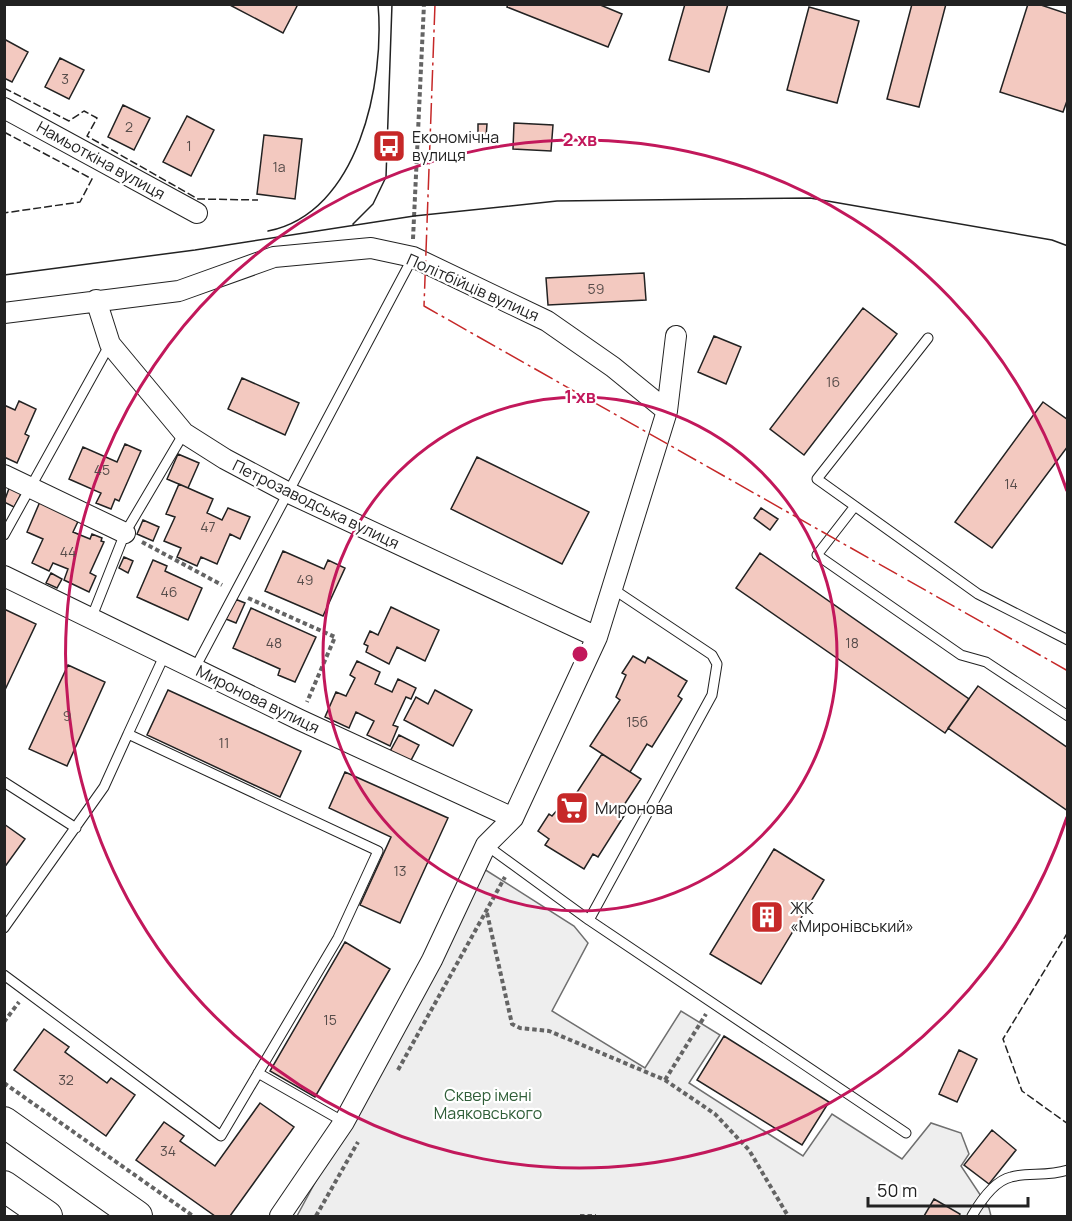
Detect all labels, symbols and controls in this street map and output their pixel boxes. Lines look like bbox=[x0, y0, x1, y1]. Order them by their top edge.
house number: 3 bbox=[61, 69, 69, 88]
street label: Намьоткіна вулиця bbox=[33, 116, 169, 204]
house number: 2 bbox=[125, 117, 133, 136]
place label: Економічна вулиця bbox=[412, 126, 499, 166]
text: 2 хв bbox=[563, 127, 597, 151]
bus stop icon: Економічна вулиця bbox=[371, 128, 407, 164]
house number: 1 bbox=[186, 136, 192, 155]
house number: 1а bbox=[272, 157, 286, 176]
street label: Політбійців вулиця bbox=[403, 248, 543, 326]
house number: 59 bbox=[588, 279, 604, 298]
house number: 16 bbox=[826, 372, 840, 391]
text: 1 хв bbox=[564, 384, 596, 408]
street label: Петрозаводська вулиця bbox=[229, 454, 403, 554]
house number: 45 bbox=[94, 460, 110, 479]
house number: 14 bbox=[1004, 474, 1018, 493]
house number: 47 bbox=[200, 517, 216, 536]
house number: 44 bbox=[60, 542, 76, 561]
house number: 49 bbox=[297, 570, 313, 589]
house number: 46 bbox=[161, 582, 177, 601]
house number: 48 bbox=[266, 633, 282, 652]
house number: 18 bbox=[845, 633, 859, 652]
centre of rings bbox=[570, 644, 590, 664]
street label: Миронова вулиця bbox=[193, 660, 323, 738]
house number: 9 bbox=[63, 706, 71, 725]
house number: 15б bbox=[626, 712, 648, 731]
house number: 11 bbox=[219, 733, 229, 752]
supermarket icon: Миронова bbox=[554, 790, 590, 826]
place label: Миронова bbox=[595, 797, 673, 819]
house number: 13 bbox=[393, 861, 407, 880]
place label: ЖК «Миронівський» bbox=[790, 897, 914, 937]
building icon: ЖК «Миронівський» bbox=[749, 899, 785, 935]
house number: 15 bbox=[323, 1010, 337, 1029]
house number: 32 bbox=[58, 1070, 74, 1089]
park label: Сквер імені Маяковського bbox=[434, 1084, 542, 1124]
house number: 34 bbox=[160, 1141, 176, 1160]
scale bar bbox=[868, 1170, 1028, 1208]
text: 50 m bbox=[877, 1178, 917, 1202]

